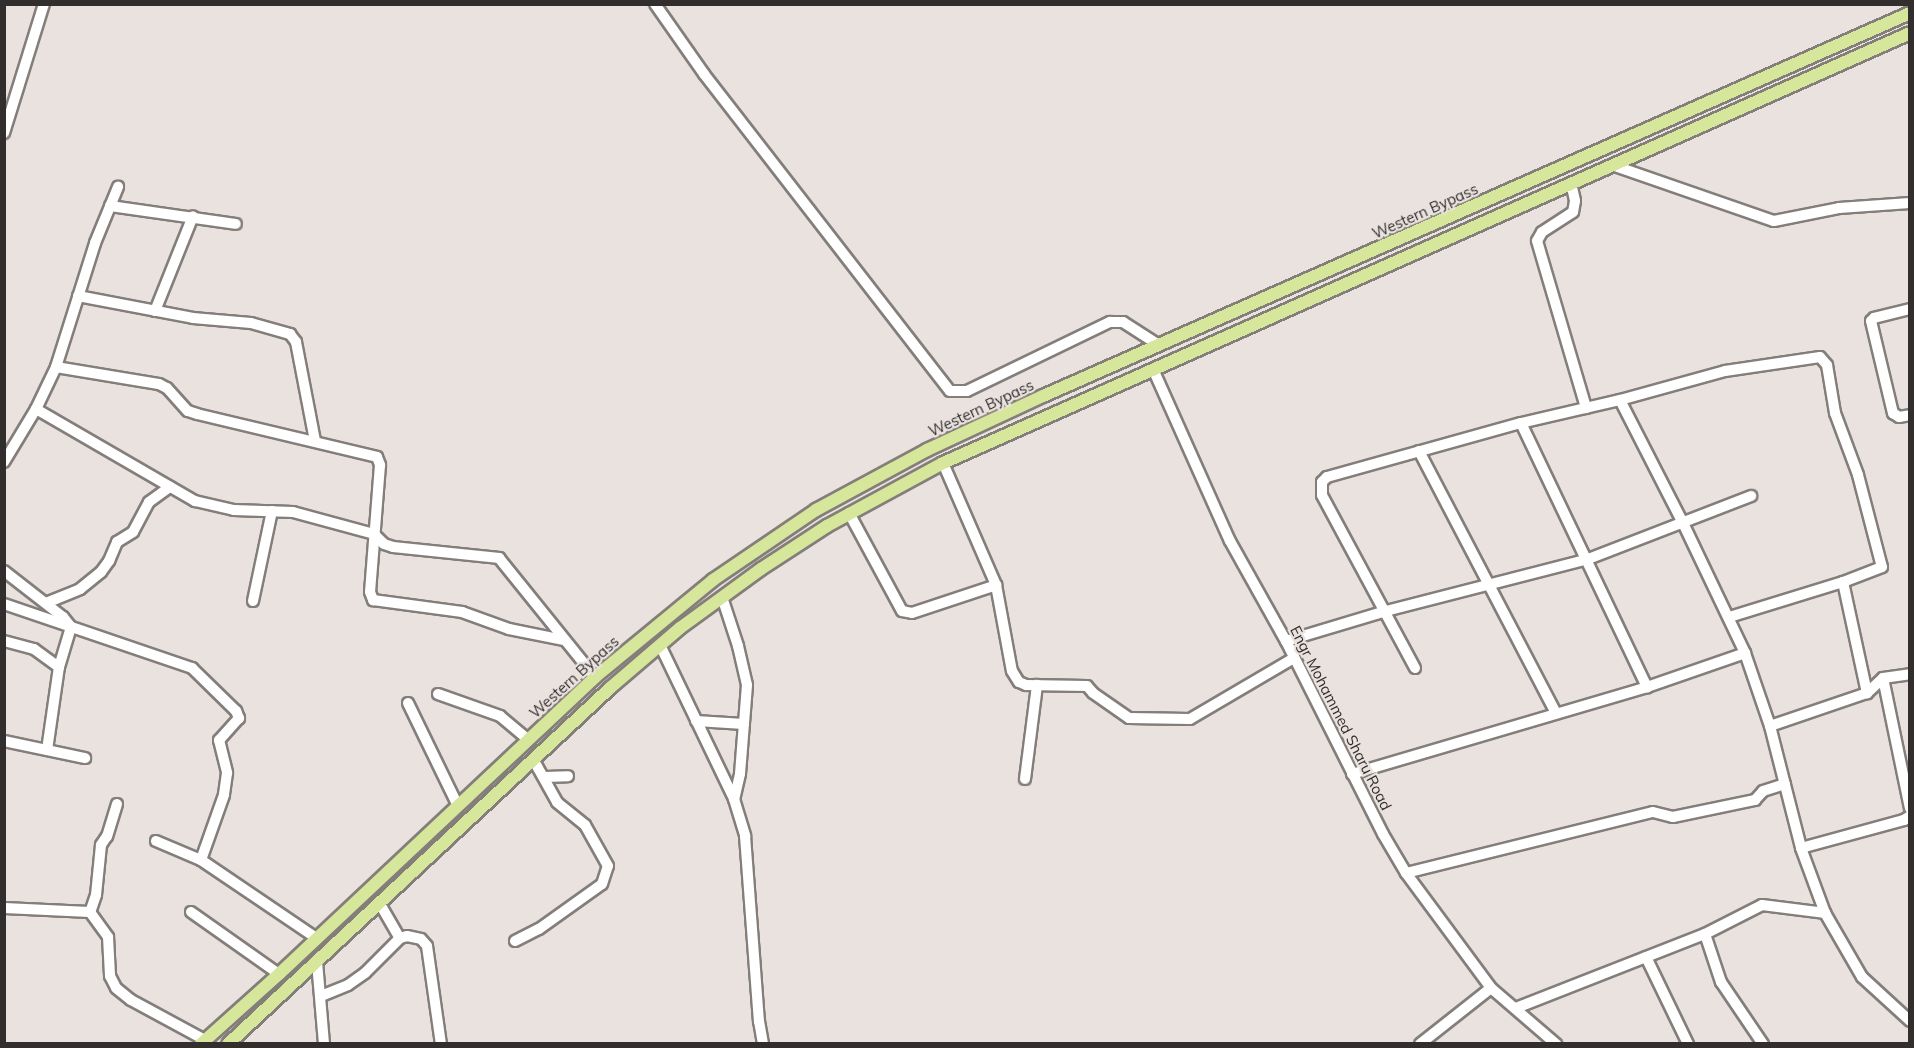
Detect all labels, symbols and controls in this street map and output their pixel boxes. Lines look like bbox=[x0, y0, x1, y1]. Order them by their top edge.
street label: Western Bypass bbox=[1369, 180, 1481, 242]
street label: Western Bypass bbox=[926, 376, 1036, 440]
street label: Engr Mohammed Sharu Road bbox=[1287, 623, 1395, 813]
street label: Western Bypass bbox=[526, 632, 622, 722]

